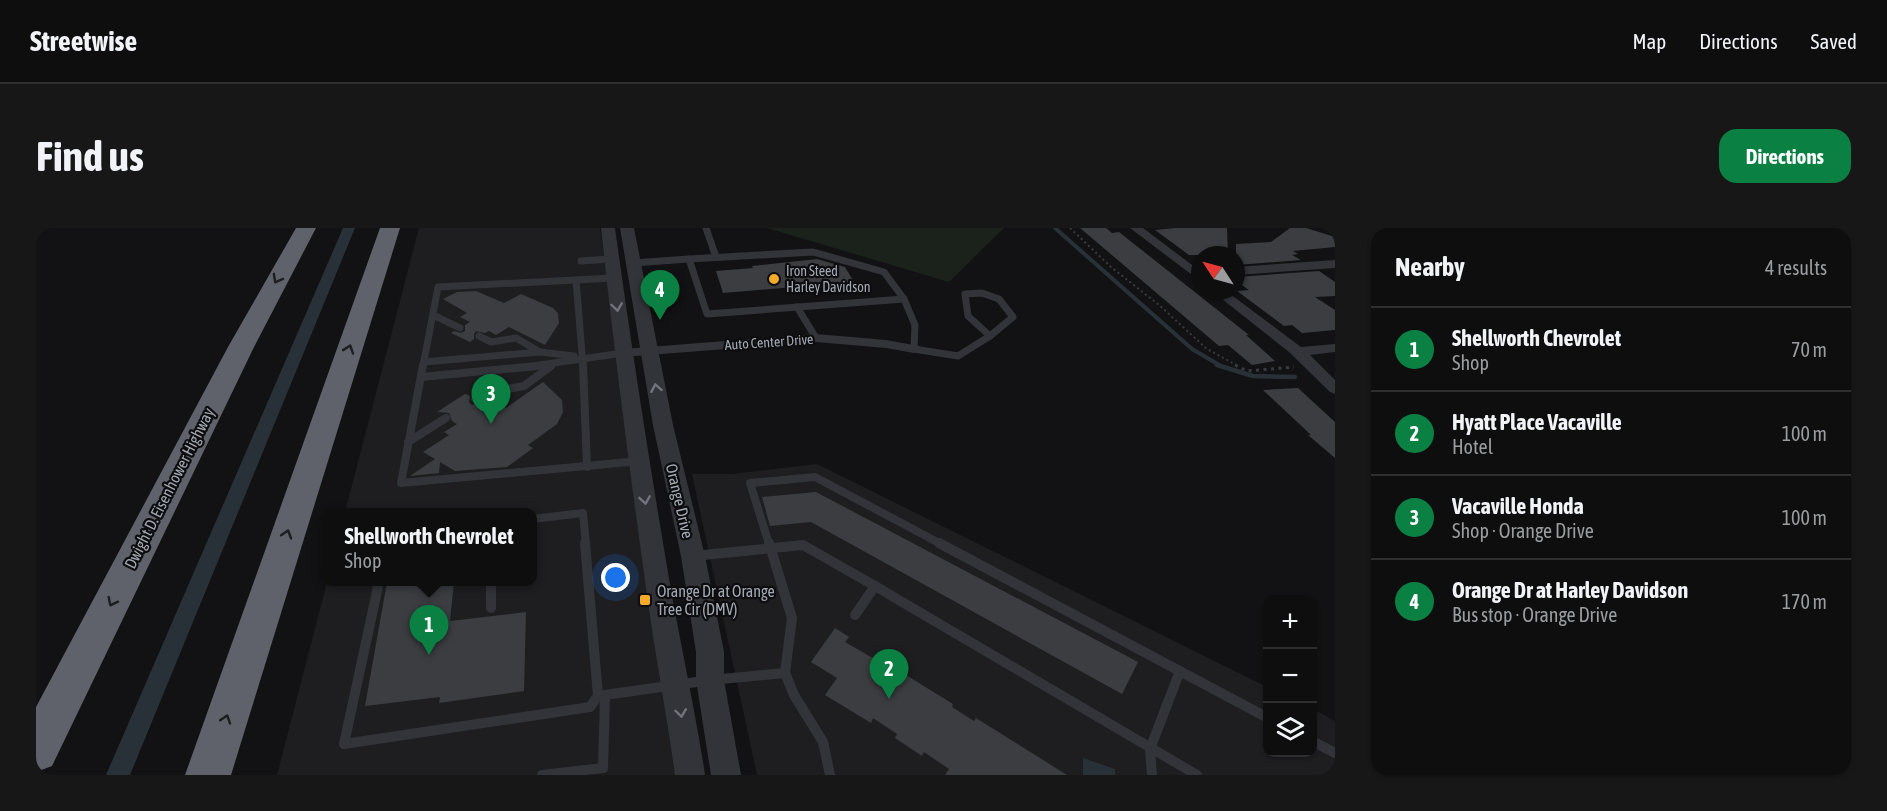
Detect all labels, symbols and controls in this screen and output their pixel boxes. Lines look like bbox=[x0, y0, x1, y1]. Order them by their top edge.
text: Streetwise bbox=[30, 25, 137, 57]
text: Map bbox=[1632, 29, 1666, 53]
text: Directions bbox=[1699, 29, 1778, 53]
text: Saved bbox=[1811, 29, 1857, 53]
button: Directions bbox=[1719, 129, 1851, 183]
text: Find us bbox=[36, 132, 144, 180]
north arrow bbox=[1191, 246, 1245, 300]
text: Nearby bbox=[1395, 252, 1465, 282]
text: 4 results bbox=[1765, 256, 1827, 279]
place label: Iron Steed Harley Davidson bbox=[786, 263, 871, 295]
pin: 4 bbox=[640, 270, 680, 320]
marker: Iron Steed Harley Davidson bbox=[767, 272, 781, 286]
one-way arrow bbox=[273, 273, 284, 283]
one-way arrow bbox=[610, 302, 622, 312]
text: Shellworth Chevrolet bbox=[1452, 325, 1621, 351]
street label: Auto Center Drive bbox=[724, 331, 814, 353]
text: 1 bbox=[1410, 338, 1419, 361]
text: 70 m bbox=[1791, 338, 1827, 361]
one-way arrow bbox=[342, 344, 354, 355]
text: Shop bbox=[1452, 351, 1489, 374]
pin: 3 bbox=[472, 374, 510, 424]
one-way arrow bbox=[650, 384, 663, 394]
street label: Dwight D. Eisenhower Highway bbox=[121, 404, 219, 572]
text: Hyatt Place Vacaville bbox=[1452, 409, 1622, 435]
text: 2 bbox=[1410, 422, 1419, 445]
text: 100 m bbox=[1782, 422, 1827, 445]
text: Hotel bbox=[1452, 435, 1493, 458]
street label: Orange Drive bbox=[662, 462, 697, 540]
text: Vacaville Honda bbox=[1452, 493, 1584, 519]
one-way arrow bbox=[639, 495, 651, 504]
text: 3 bbox=[1410, 506, 1419, 529]
text: 100 m bbox=[1782, 506, 1827, 529]
popup bbox=[321, 508, 537, 586]
text: Shop · Orange Drive bbox=[1452, 519, 1594, 542]
text: Shellworth Chevrolet bbox=[344, 523, 514, 549]
one-way arrow bbox=[280, 529, 293, 540]
text: Shop bbox=[344, 549, 381, 572]
your location bbox=[601, 563, 630, 592]
text: Orange Dr at Harley Davidson bbox=[1452, 577, 1688, 603]
place label: Orange Dr at Orange Tree Cir (DMV) bbox=[657, 582, 775, 619]
text: 4 bbox=[1410, 590, 1419, 613]
text: 170 m bbox=[1782, 590, 1827, 613]
marker: Orange Dr at Orange Tree Cir (DMV) bbox=[638, 593, 652, 607]
one-way arrow bbox=[107, 595, 119, 606]
map controls bbox=[1263, 595, 1317, 757]
button: + bbox=[1263, 595, 1317, 649]
text: Bus stop · Orange Drive bbox=[1452, 603, 1617, 626]
pin: 1 bbox=[410, 606, 448, 655]
button: − bbox=[1263, 649, 1317, 703]
pin: 2 bbox=[870, 650, 908, 699]
button: layers bbox=[1263, 703, 1317, 757]
one-way arrow bbox=[675, 708, 687, 717]
one-way arrow bbox=[219, 714, 232, 725]

